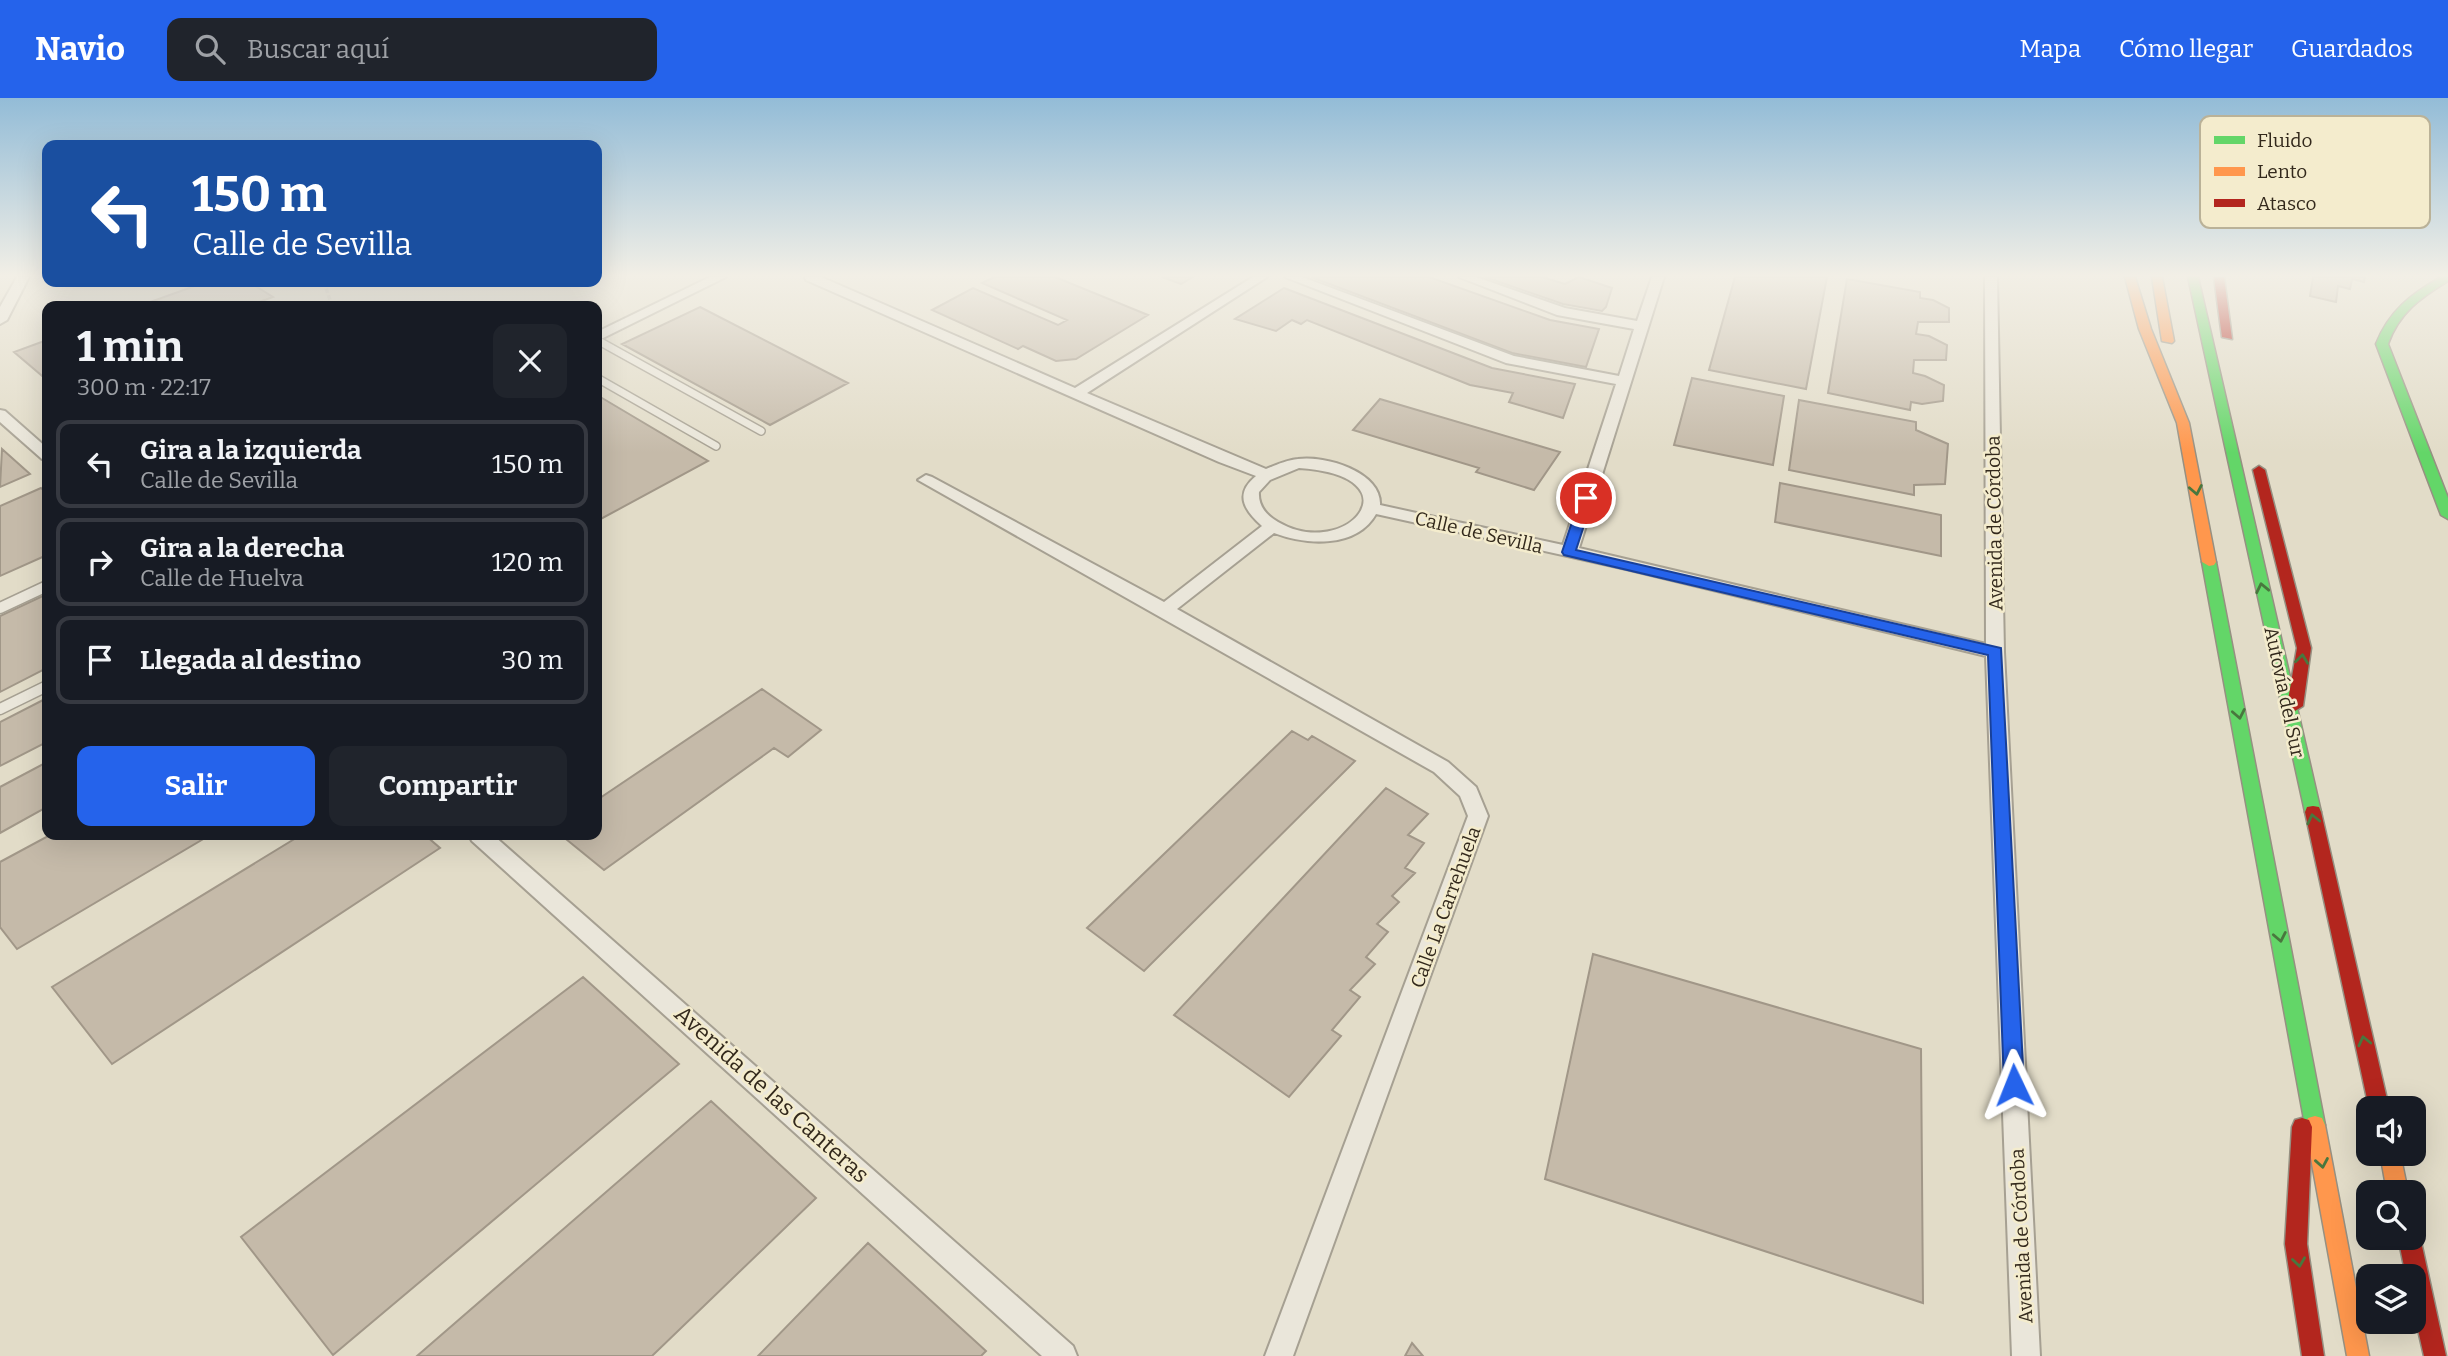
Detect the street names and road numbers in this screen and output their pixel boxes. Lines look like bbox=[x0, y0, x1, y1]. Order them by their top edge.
street label: Avenida de Córdoba bbox=[1981, 435, 2008, 611]
street label: Calle de Sevilla bbox=[1413, 507, 1546, 559]
street label: Autovía del Sur bbox=[2259, 624, 2310, 760]
street label: Calle La Carrehuela bbox=[1406, 823, 1486, 991]
street label: Avenida de las Canteras bbox=[669, 999, 875, 1189]
street label: Avenida de Córdoba bbox=[2005, 1147, 2038, 1324]

